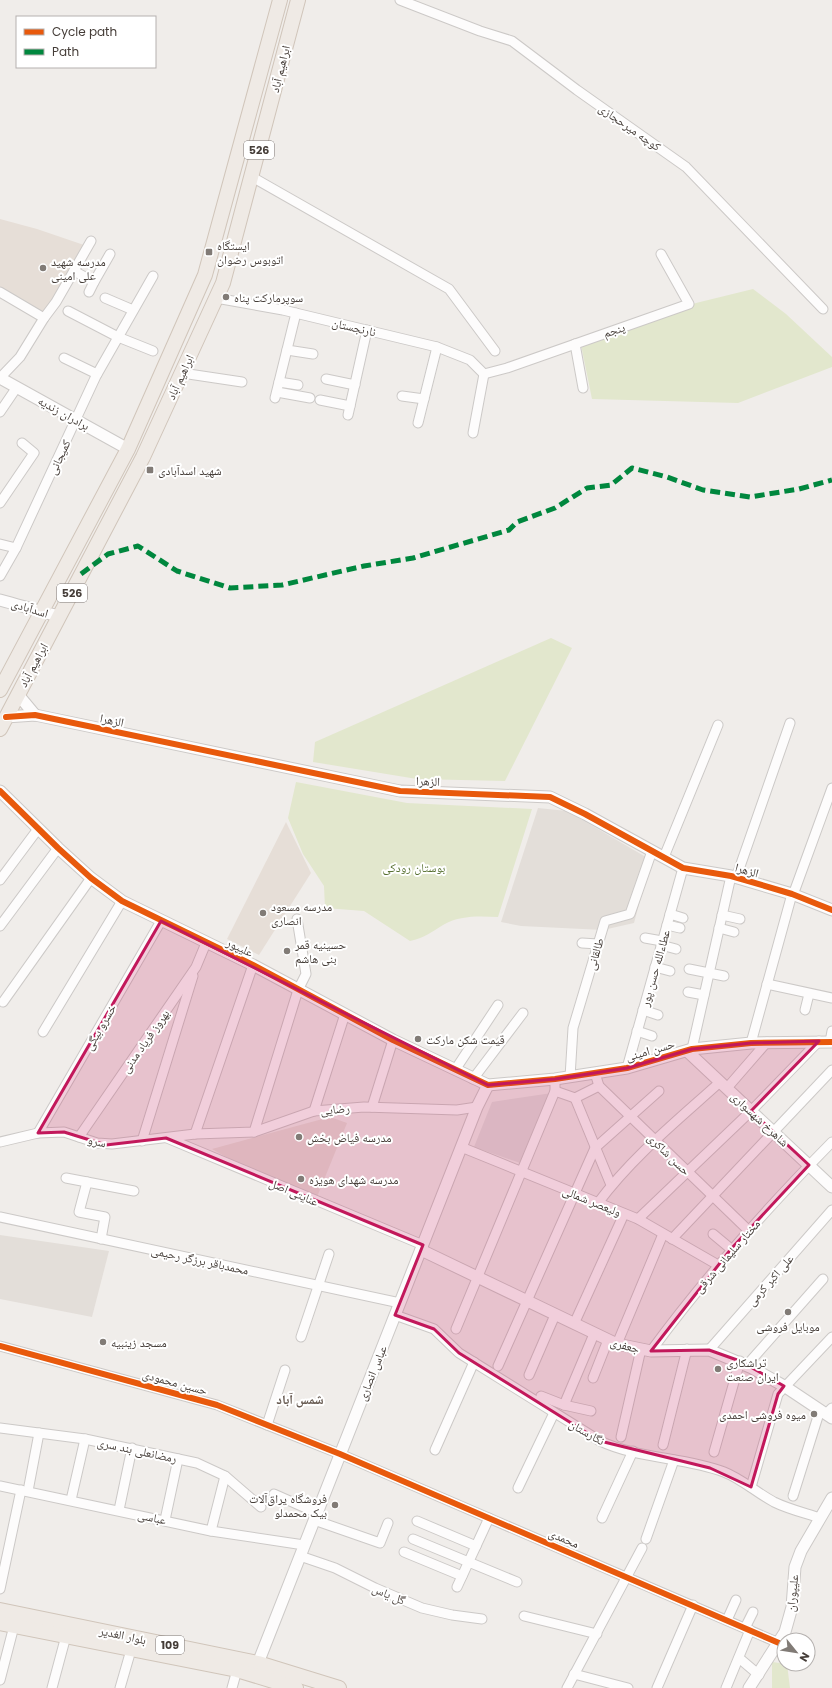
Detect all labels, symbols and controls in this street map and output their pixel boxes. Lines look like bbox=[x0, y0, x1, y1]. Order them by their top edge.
legend bbox=[16, 16, 156, 68]
text: Cycle path bbox=[52, 23, 117, 40]
text: Path bbox=[52, 43, 79, 60]
street label: ابراهیم آباد bbox=[266, 44, 294, 94]
street label: کوچه میرحجازی bbox=[596, 99, 664, 155]
road number: 526 bbox=[244, 141, 274, 159]
place label: ایستگاه اتوبوس رضوان bbox=[217, 237, 284, 268]
marker: ایستگاه اتوبوس رضوان bbox=[204, 247, 214, 257]
place label: مدرسه شهید علی امینی bbox=[51, 253, 106, 284]
marker: مدرسه شهید علی امینی bbox=[38, 263, 48, 273]
place label: سوپرمارکت پناه bbox=[234, 289, 303, 306]
marker: سوپرمارکت پناه bbox=[221, 292, 231, 302]
street label: نارنجستان bbox=[330, 314, 378, 340]
street label: پنجم bbox=[601, 318, 628, 342]
street label: ابراهیم آباد bbox=[162, 352, 198, 402]
street label: برادران زندیه bbox=[35, 392, 93, 434]
street label: کمیجانی bbox=[44, 437, 74, 477]
place label: شهید اسدآبادی bbox=[158, 462, 222, 479]
marker: شهید اسدآبادی bbox=[145, 465, 155, 475]
road number: 526 bbox=[57, 584, 87, 602]
street label: اسدآبادی bbox=[9, 594, 51, 622]
street label: ابراهیم آباد bbox=[14, 640, 52, 690]
street label: الزهرا bbox=[98, 709, 126, 731]
street label: الزهرا bbox=[416, 772, 440, 790]
park label: بوستان رودکی bbox=[383, 859, 445, 876]
street label: الزهرا bbox=[733, 859, 761, 882]
place label: مدرسه مسعود انصاری bbox=[271, 898, 332, 929]
marker: مدرسه مسعود انصاری bbox=[258, 908, 268, 918]
street label: عطاءالله حسن پور bbox=[636, 928, 674, 1009]
street label: علیپور bbox=[223, 933, 256, 961]
place label: حسینیه قمر بنی هاشم bbox=[294, 936, 347, 967]
street label: طالقانی bbox=[582, 936, 608, 972]
marker: حسینیه قمر بنی هاشم bbox=[282, 946, 292, 956]
street label: خسرو بیگی bbox=[80, 1001, 120, 1053]
street label: بهروز فریاد مدنی bbox=[117, 1006, 173, 1076]
place label: قیمت شکن مارکت bbox=[426, 1031, 505, 1048]
marker: قیمت شکن مارکت bbox=[413, 1034, 423, 1044]
street label: حسن امینی bbox=[624, 1035, 677, 1065]
street label: شاهرخ شهسواری bbox=[727, 1088, 793, 1150]
street label: رضایی bbox=[320, 1099, 351, 1119]
place label: مدرسه فیاض بخش bbox=[307, 1129, 392, 1146]
street label: حسن شاکری bbox=[644, 1129, 695, 1179]
street label: سرو bbox=[86, 1131, 108, 1151]
marker: مدرسه فیاض بخش bbox=[294, 1132, 304, 1142]
place label: مدرسه شهدای هویزه bbox=[309, 1171, 399, 1188]
street label: عنایتی اصل bbox=[267, 1174, 321, 1210]
marker: مدرسه شهدای هویزه bbox=[296, 1174, 306, 1184]
street label: ولیعصر شمالی bbox=[560, 1182, 624, 1220]
street label: مختار سلیمانی شرقی bbox=[690, 1215, 764, 1297]
street label: محمدباقر برزگر رحیمی bbox=[150, 1241, 250, 1279]
street label: علی اکبر کرمی bbox=[743, 1251, 797, 1309]
marker: موبایل فروشی bbox=[783, 1307, 793, 1317]
place label: موبایل فروشی bbox=[756, 1318, 820, 1335]
street label: جعفری bbox=[609, 1333, 642, 1357]
place label: مسجد زینبیه bbox=[111, 1334, 167, 1351]
marker: مسجد زینبیه bbox=[98, 1337, 108, 1347]
street label: عباس انصاری bbox=[353, 1343, 391, 1403]
place label: تراشکاری ایران صنعت bbox=[726, 1354, 779, 1385]
marker: تراشکاری ایران صنعت bbox=[713, 1364, 723, 1374]
street label: حسین محمودی bbox=[141, 1365, 210, 1399]
district label: شمس آباد bbox=[276, 1390, 324, 1409]
place label: میوه فروشی احمدی bbox=[719, 1406, 806, 1423]
marker: میوه فروشی احمدی bbox=[809, 1409, 819, 1419]
street label: نگارستان bbox=[566, 1415, 608, 1449]
street label: رمضانعلی بند سری bbox=[96, 1433, 179, 1467]
place label: فروشگاه یراق‌آلات بیک محمدلو bbox=[249, 1490, 327, 1521]
marker: فروشگاه یراق‌آلات بیک محمدلو bbox=[330, 1500, 340, 1510]
street label: عباسی bbox=[136, 1506, 168, 1528]
street label: محمدی bbox=[546, 1524, 582, 1552]
street label: علیپوران bbox=[782, 1573, 802, 1613]
street label: گل یاس bbox=[370, 1579, 408, 1609]
street label: بلوار الغدیر bbox=[97, 1622, 148, 1648]
north arrow bbox=[776, 1632, 816, 1672]
road number: 109 bbox=[156, 1636, 184, 1654]
text: N bbox=[796, 1649, 814, 1665]

